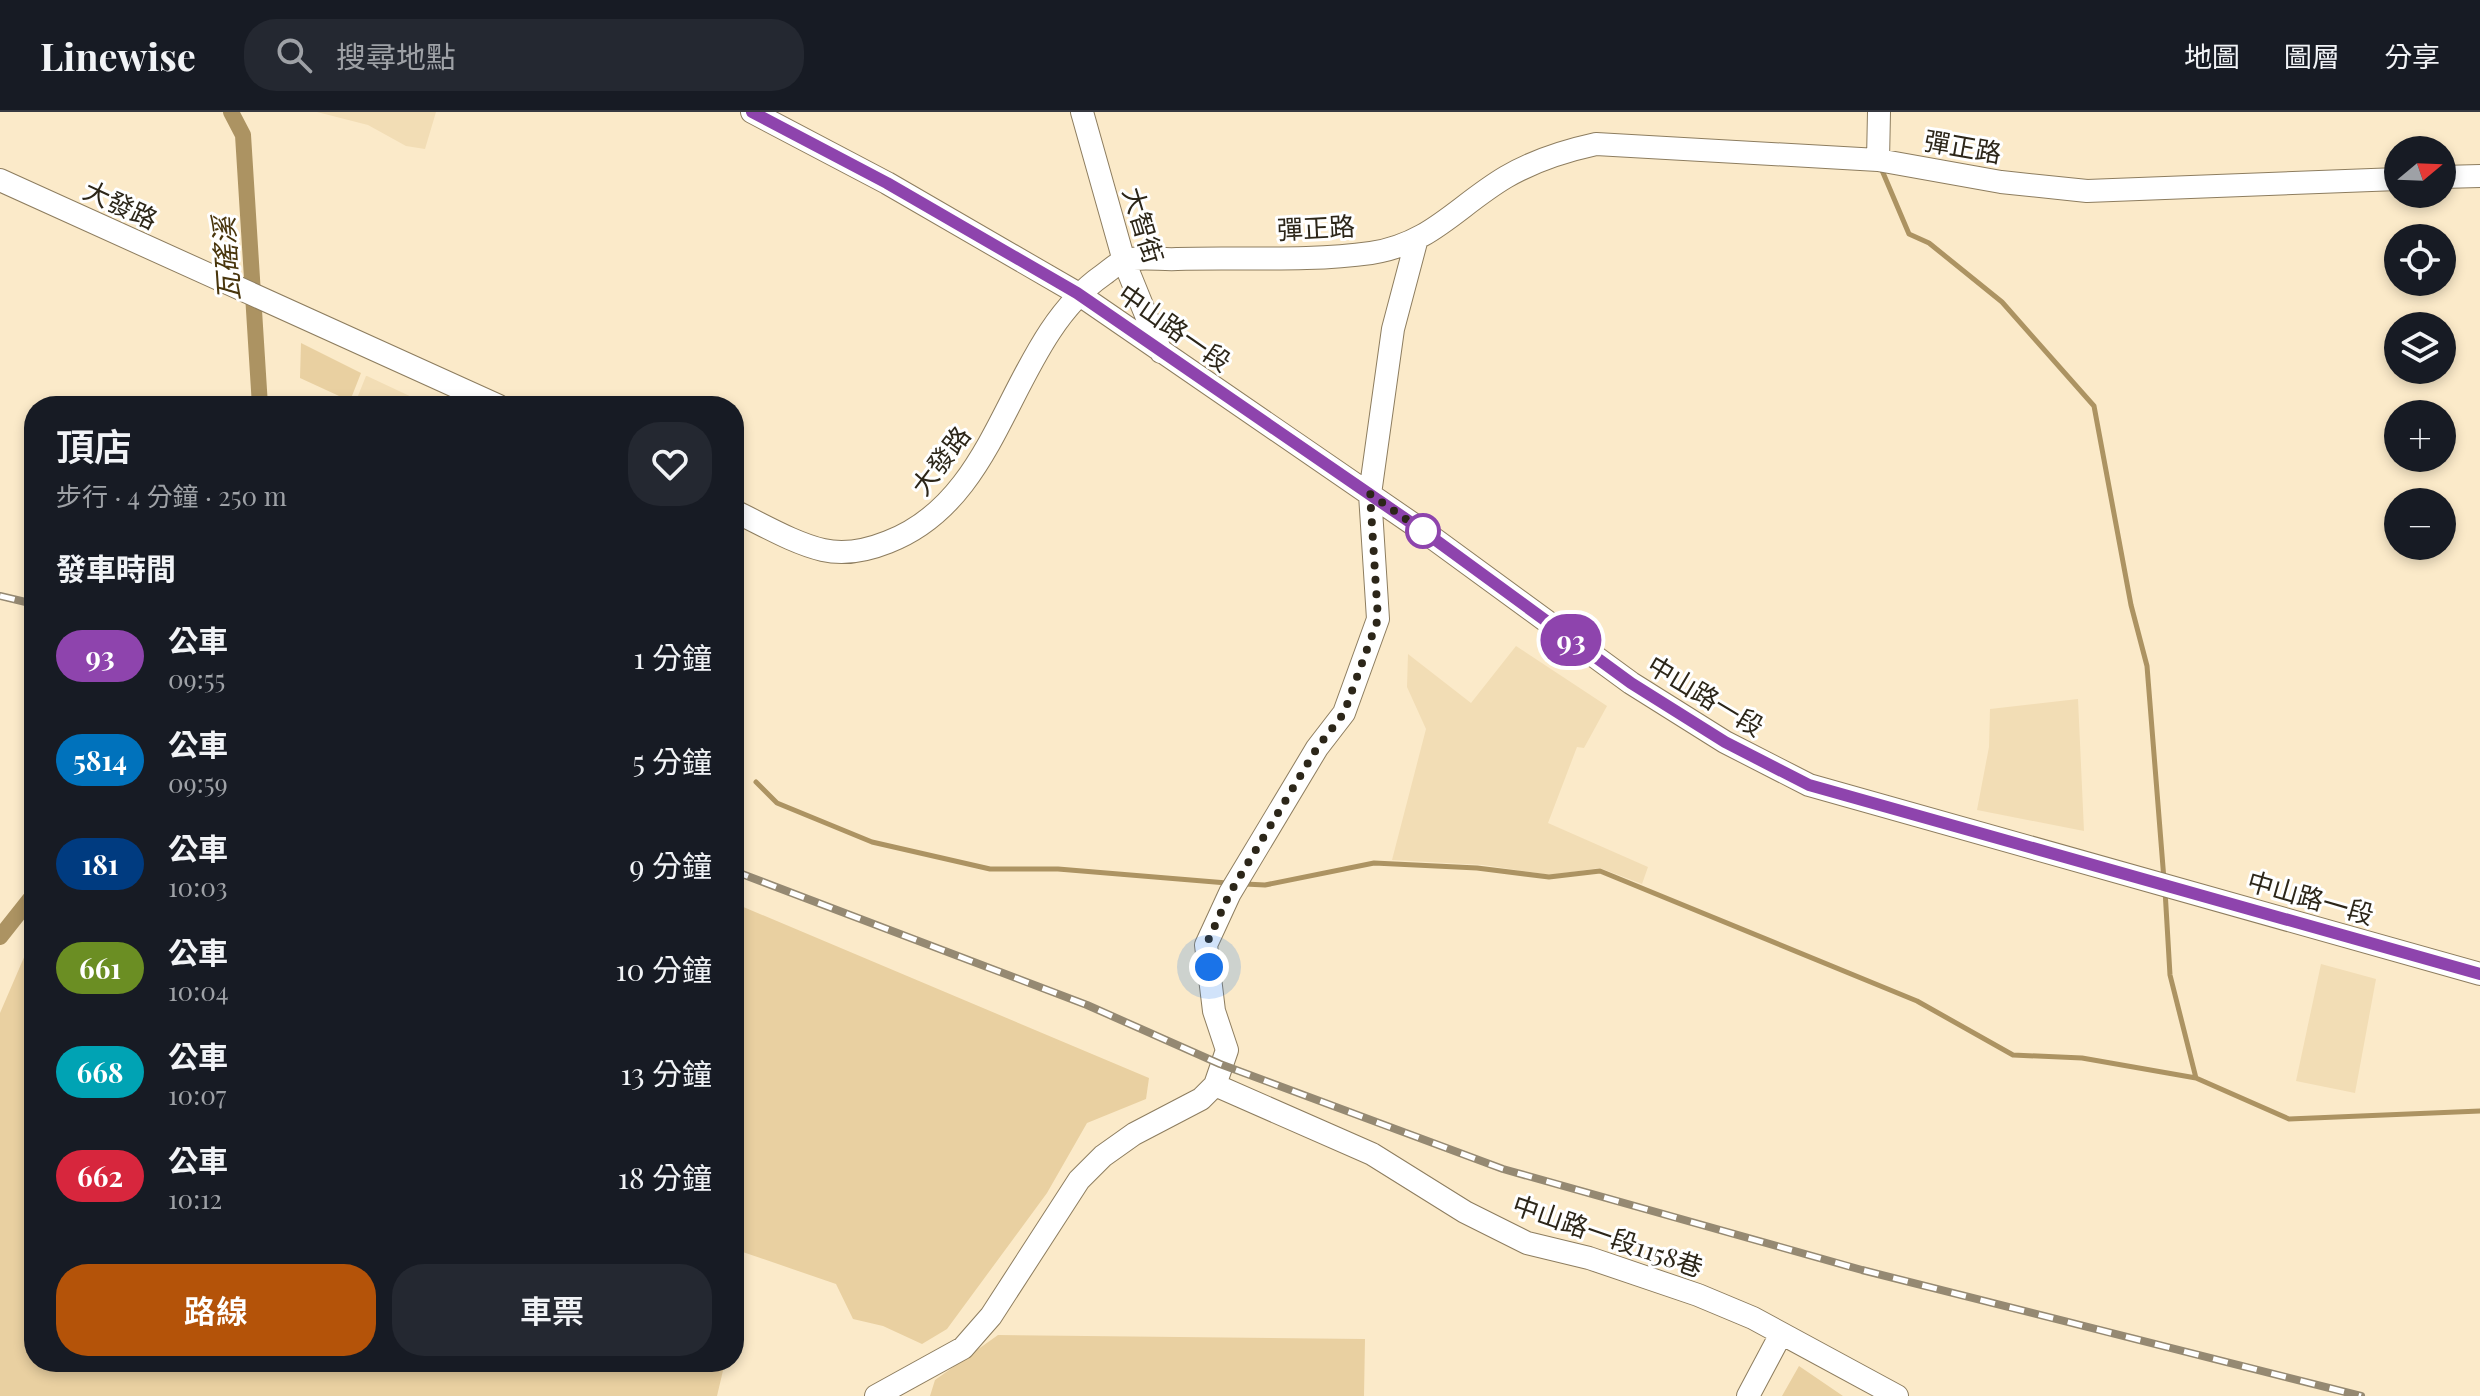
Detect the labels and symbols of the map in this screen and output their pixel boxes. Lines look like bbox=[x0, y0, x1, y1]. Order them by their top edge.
street label: 彈正路 bbox=[1922, 122, 2004, 170]
north arrow bbox=[2384, 136, 2456, 208]
street label: 大發路 bbox=[78, 172, 164, 236]
street label: 大智街 bbox=[1116, 183, 1172, 267]
street label: 彈正路 bbox=[1276, 207, 1356, 247]
water label: 瓦磘溪 bbox=[203, 212, 246, 302]
street label: 中山路一段 bbox=[1112, 275, 1238, 379]
street label: 大發路 bbox=[903, 418, 977, 502]
unlabelled marker bbox=[1406, 514, 1440, 548]
line badge: 93 bbox=[1535, 614, 1607, 666]
street label: 中山路一段 bbox=[1641, 647, 1771, 743]
street label: 中山路一段 bbox=[2244, 862, 2378, 932]
your location bbox=[1189, 947, 1229, 987]
street label: 中山路一段1158巷 bbox=[1508, 1186, 1708, 1284]

